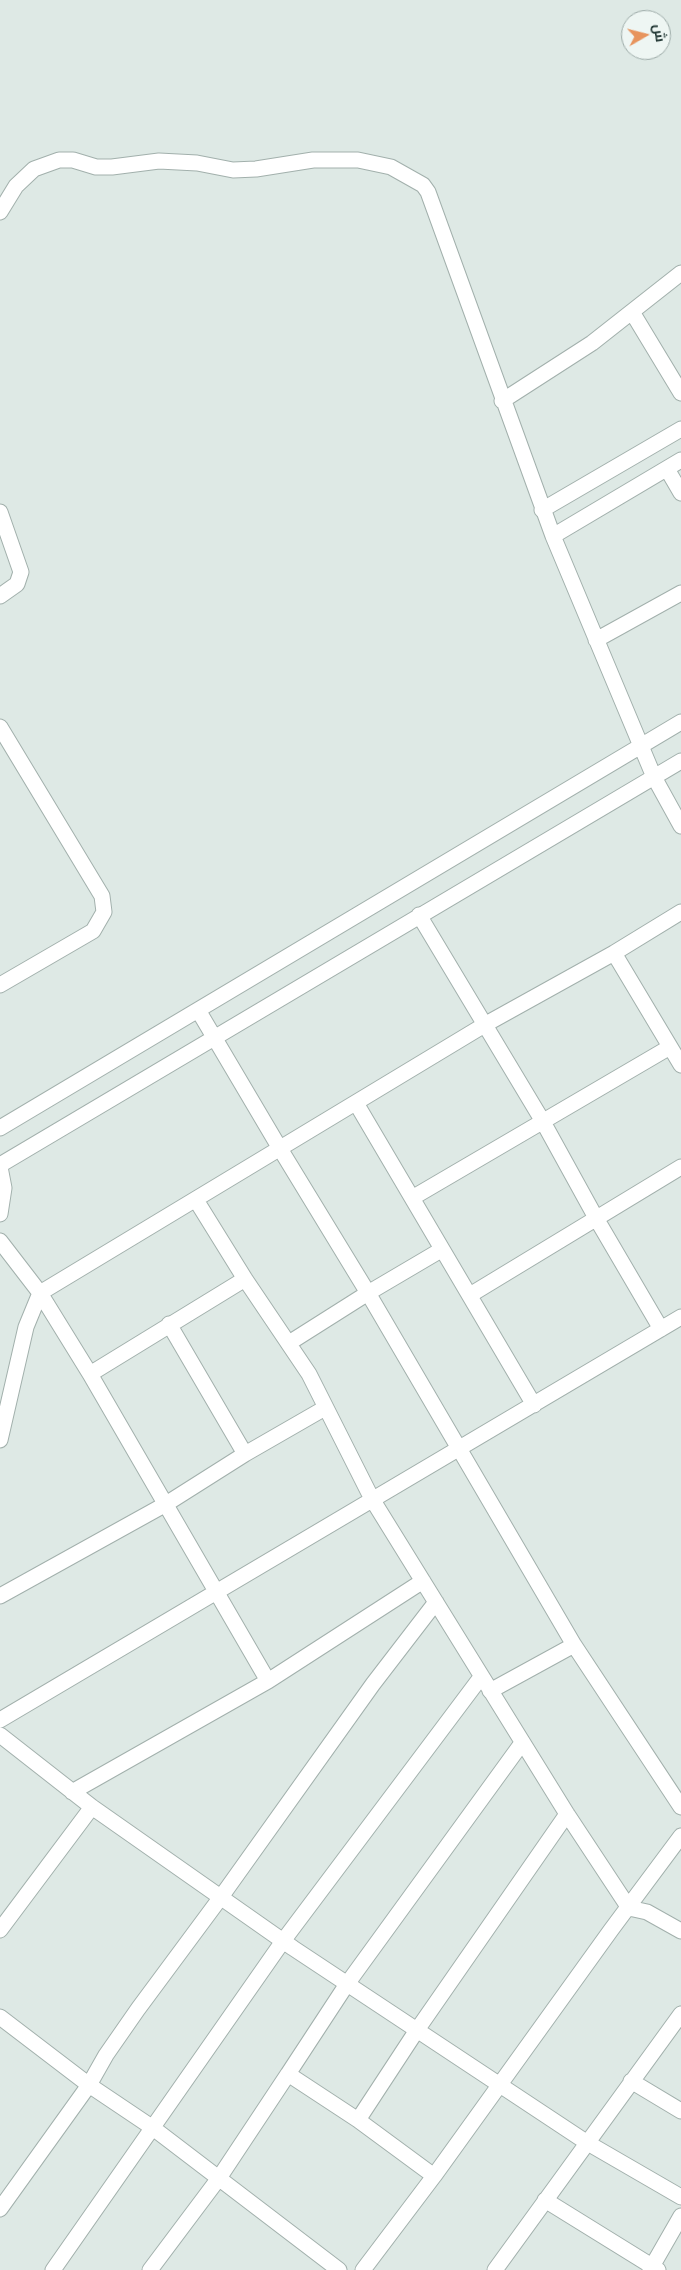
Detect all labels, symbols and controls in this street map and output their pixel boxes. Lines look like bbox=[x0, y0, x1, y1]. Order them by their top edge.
north arrow bbox=[621, 10, 671, 60]
text: ش bbox=[651, 23, 670, 43]

